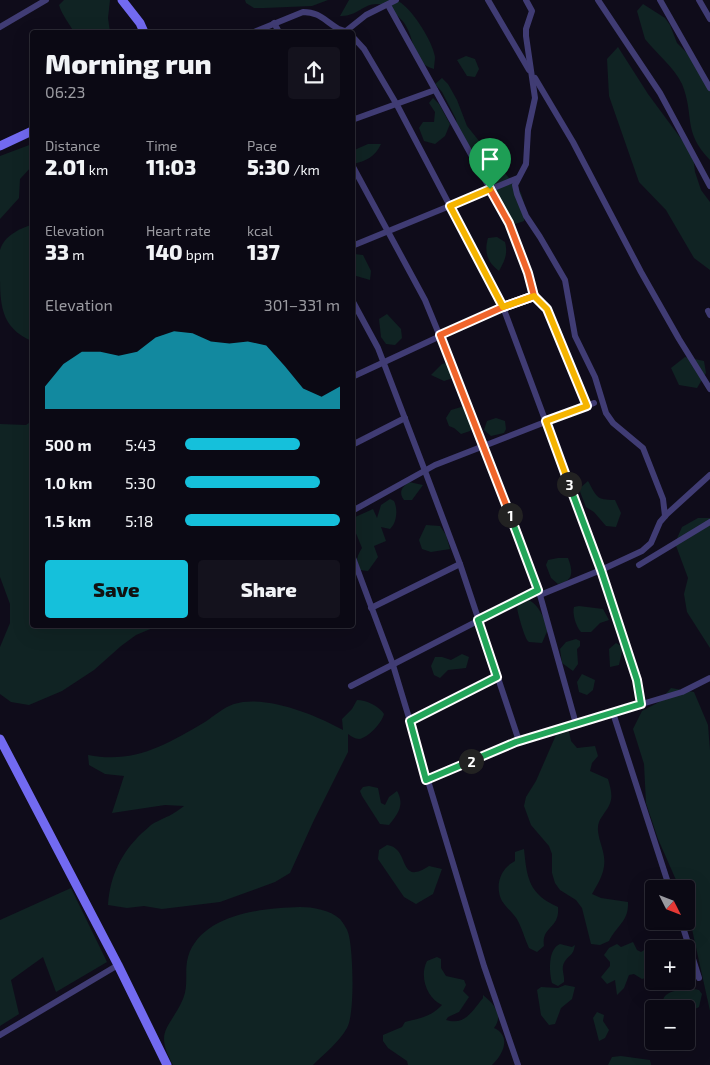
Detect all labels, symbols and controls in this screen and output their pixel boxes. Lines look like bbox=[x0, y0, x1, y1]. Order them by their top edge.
text: Morning run bbox=[45, 46, 212, 80]
button: share bbox=[288, 47, 340, 99]
text: 06:23 bbox=[45, 82, 85, 101]
text: Distance bbox=[45, 137, 100, 154]
text: Time bbox=[146, 137, 177, 154]
text: Pace bbox=[247, 137, 277, 154]
pin bbox=[469, 138, 511, 189]
icon: arrive bbox=[476, 145, 504, 173]
text: 2.01 bbox=[45, 154, 86, 179]
text: 11:03 bbox=[146, 154, 196, 179]
text: 5:30 bbox=[247, 154, 290, 179]
text: km bbox=[86, 161, 108, 178]
text: /km bbox=[290, 161, 320, 178]
text: Elevation bbox=[45, 222, 104, 239]
text: Heart rate bbox=[146, 222, 211, 239]
text: kcal bbox=[247, 222, 273, 239]
text: 33 bbox=[45, 239, 69, 264]
text: 140 bbox=[146, 239, 183, 264]
text: 137 bbox=[247, 239, 280, 264]
text: m bbox=[69, 246, 84, 263]
text: bpm bbox=[183, 246, 214, 263]
text: Elevation bbox=[45, 295, 113, 314]
text: 301–331 m bbox=[264, 295, 340, 314]
text: 500 m bbox=[45, 435, 92, 454]
text: 5:43 bbox=[125, 435, 156, 454]
pin: 3 bbox=[556, 472, 582, 496]
text: 1.0 km bbox=[45, 473, 92, 492]
text: 5:30 bbox=[125, 473, 156, 492]
text: 3 bbox=[566, 476, 573, 493]
pin: 1 bbox=[498, 502, 522, 528]
text: 1 bbox=[507, 507, 514, 524]
text: 1.5 km bbox=[45, 511, 91, 530]
text: 5:18 bbox=[125, 511, 153, 530]
button: Save bbox=[45, 560, 188, 618]
button: Share bbox=[198, 560, 340, 618]
pin: 2 bbox=[458, 748, 484, 774]
text: 2 bbox=[467, 753, 476, 770]
north arrow bbox=[645, 880, 695, 930]
map controls bbox=[645, 880, 695, 1050]
button: + bbox=[645, 940, 695, 990]
button: − bbox=[645, 1000, 695, 1050]

